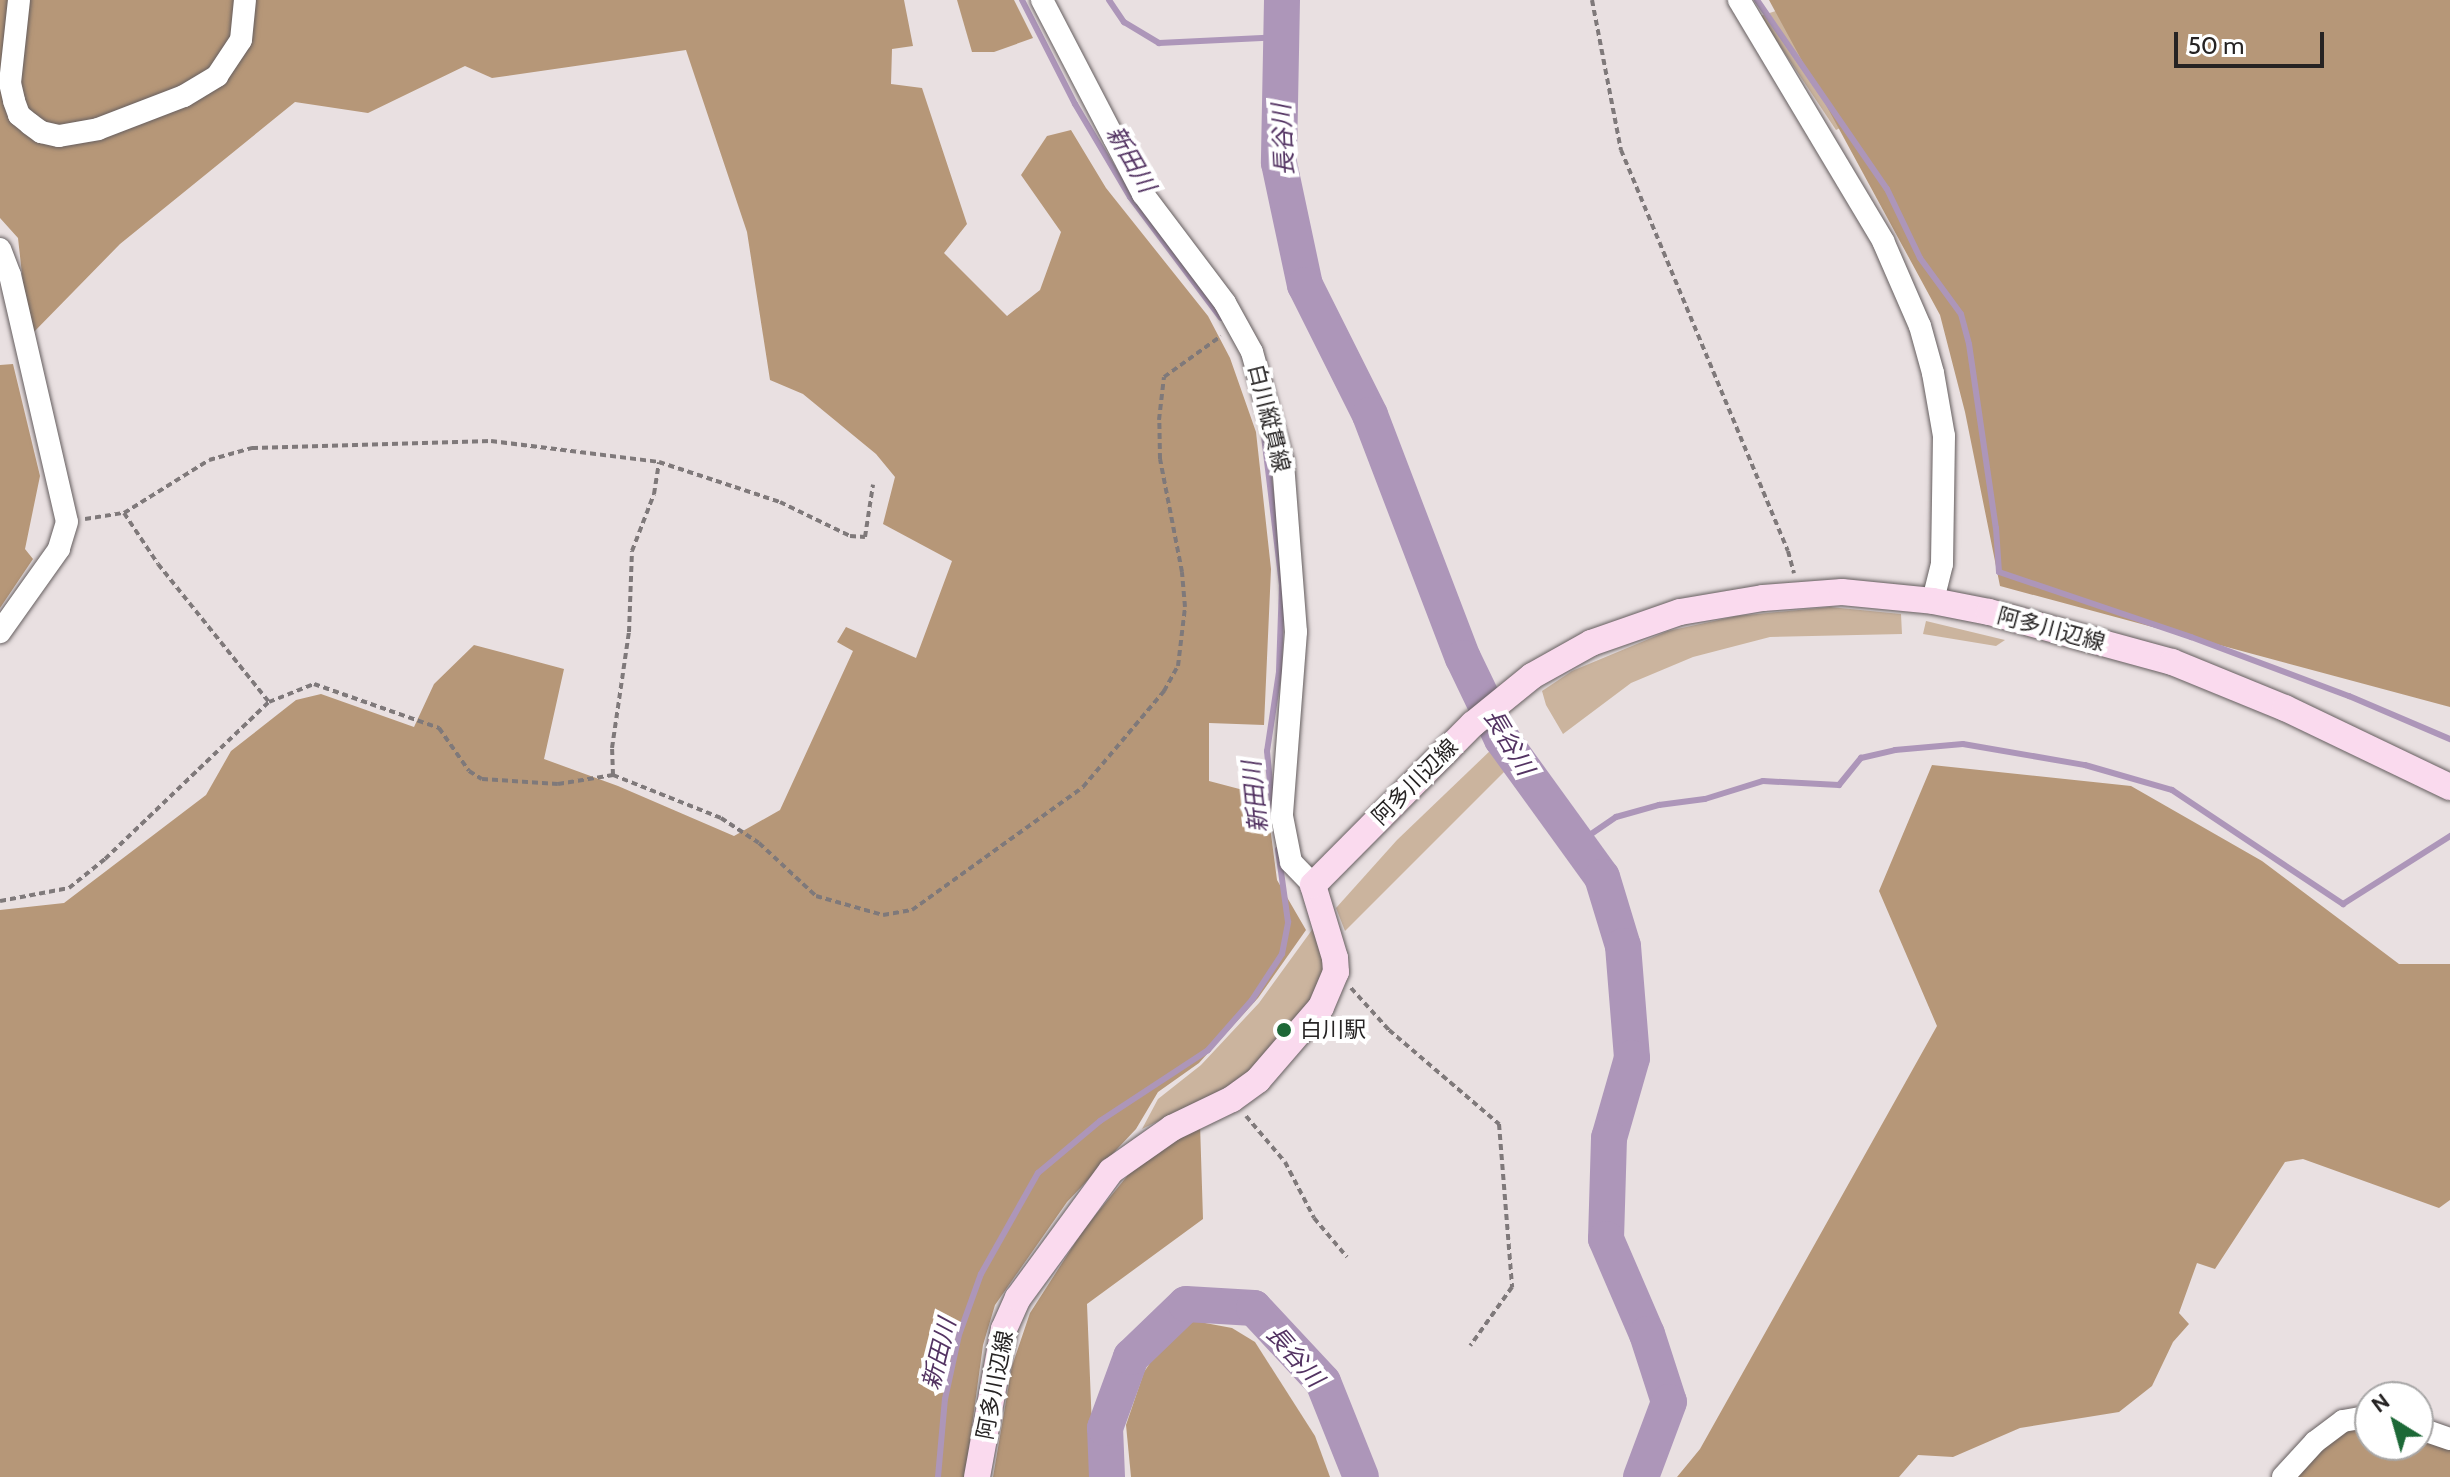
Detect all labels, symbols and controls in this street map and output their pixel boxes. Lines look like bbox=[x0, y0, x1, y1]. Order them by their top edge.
scale bar bbox=[2178, 16, 2328, 66]
text: 50 m bbox=[2188, 31, 2244, 60]
water label: 長谷川 bbox=[1267, 103, 1299, 177]
water label: 新田川 bbox=[1101, 121, 1161, 197]
street label: 白川縦貫線 bbox=[1243, 361, 1295, 475]
street label: 阿多川辺線 bbox=[1994, 602, 2108, 656]
water label: 長谷川 bbox=[1478, 704, 1540, 780]
street label: 阿多川辺線 bbox=[1367, 734, 1463, 830]
water label: 新田川 bbox=[1237, 760, 1273, 834]
place label: 白川駅 bbox=[1300, 1017, 1366, 1043]
marker: 白川駅 bbox=[1275, 1021, 1293, 1039]
water label: 新田川 bbox=[916, 1316, 962, 1392]
water label: 長谷川 bbox=[1261, 1319, 1329, 1393]
street label: 阿多川辺線 bbox=[972, 1328, 1018, 1442]
north arrow bbox=[2354, 1381, 2434, 1461]
text: N bbox=[2366, 1388, 2395, 1418]

